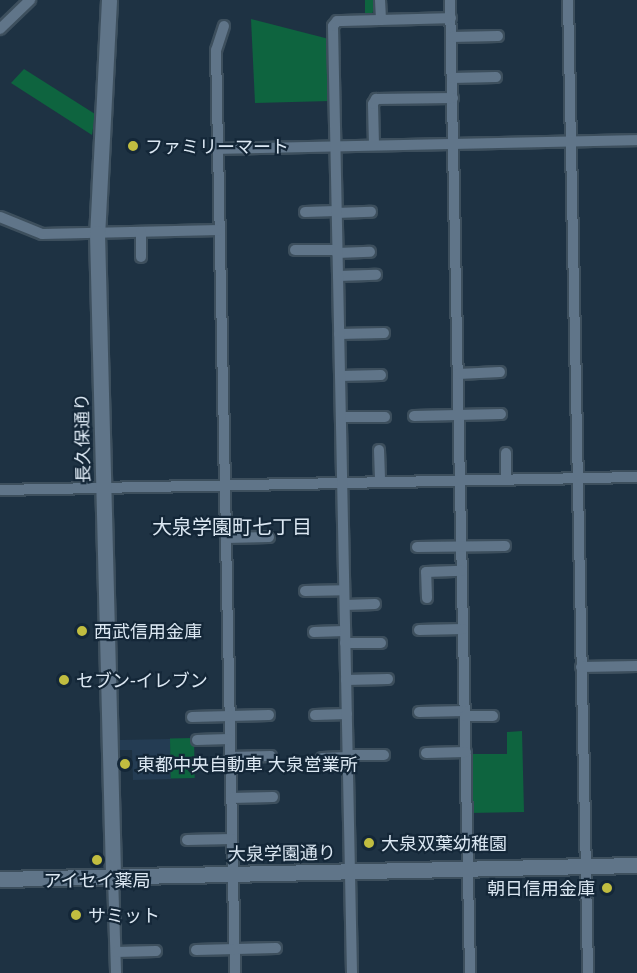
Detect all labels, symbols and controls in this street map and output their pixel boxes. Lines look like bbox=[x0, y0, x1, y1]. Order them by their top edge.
place label: ファミリーマート bbox=[145, 135, 289, 157]
marker: ファミリーマート bbox=[126, 139, 140, 153]
street label: 長久保通り bbox=[70, 393, 94, 483]
district label: 大泉学園町七丁目 bbox=[152, 514, 312, 538]
place label: 西武信用金庫 bbox=[94, 620, 202, 642]
marker: 西武信用金庫 bbox=[75, 624, 89, 638]
place label: セブン-イレブン bbox=[76, 669, 208, 691]
marker: セブン-イレブン bbox=[57, 673, 71, 687]
place label: 東都中央自動車 大泉営業所 bbox=[137, 753, 358, 775]
marker: 東都中央自動車 大泉営業所 bbox=[118, 757, 132, 771]
place label: 大泉双葉幼稚園 bbox=[381, 832, 507, 854]
marker: 大泉双葉幼稚園 bbox=[362, 836, 376, 850]
street label: 大泉学園通り bbox=[228, 841, 336, 865]
marker: アイセイ薬局 bbox=[90, 853, 104, 867]
place label: アイセイ薬局 bbox=[43, 869, 151, 891]
place label: 朝日信用金庫 bbox=[487, 877, 595, 899]
marker: 朝日信用金庫 bbox=[600, 881, 614, 895]
place label: サミット bbox=[88, 904, 160, 926]
marker: サミット bbox=[69, 908, 83, 922]

